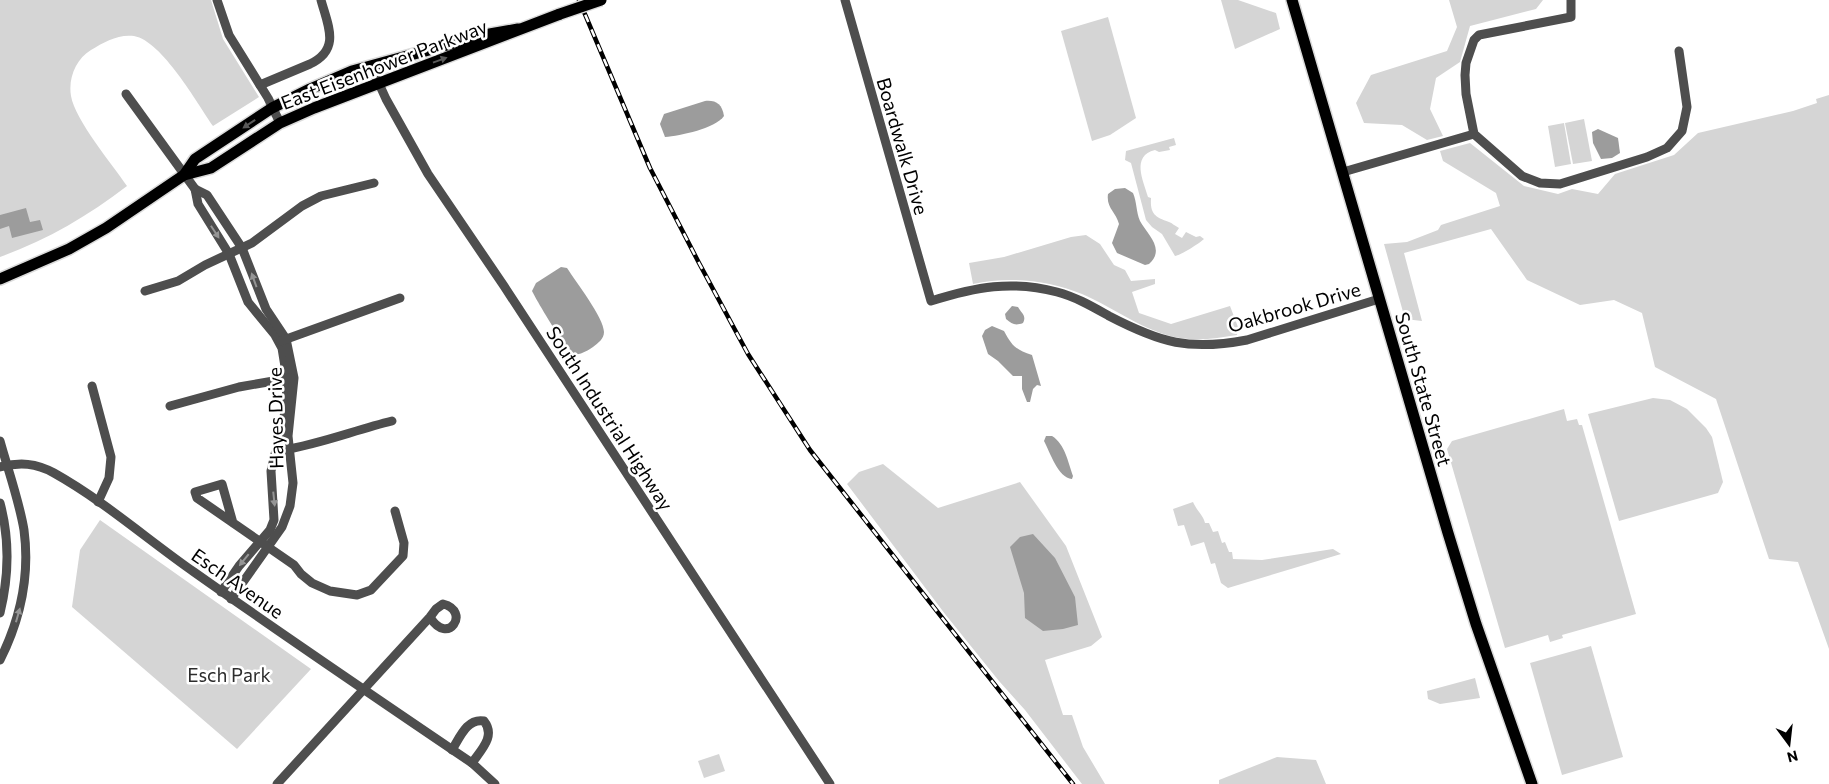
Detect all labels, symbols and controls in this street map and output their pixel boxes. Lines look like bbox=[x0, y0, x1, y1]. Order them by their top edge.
street label: East Eisenhower Parkway bbox=[278, 14, 491, 114]
one-way arrow bbox=[433, 56, 448, 63]
street label: Boardwalk Drive bbox=[872, 75, 934, 217]
one-way arrow bbox=[242, 119, 255, 129]
one-way arrow bbox=[211, 226, 220, 239]
one-way arrow bbox=[250, 272, 258, 287]
street label: Oakbrook Drive bbox=[1225, 277, 1363, 337]
street label: South State Street bbox=[1391, 309, 1457, 469]
street label: South Industrial Highway bbox=[542, 322, 678, 515]
street label: Hayes Drive bbox=[263, 367, 287, 469]
one-way arrow bbox=[270, 492, 278, 508]
street label: Esch Avenue bbox=[188, 543, 288, 623]
one-way arrow bbox=[238, 553, 249, 566]
one-way arrow bbox=[14, 607, 22, 622]
park label: Esch Park bbox=[187, 663, 271, 686]
north arrow bbox=[1764, 719, 1814, 769]
text: N bbox=[1785, 747, 1800, 767]

